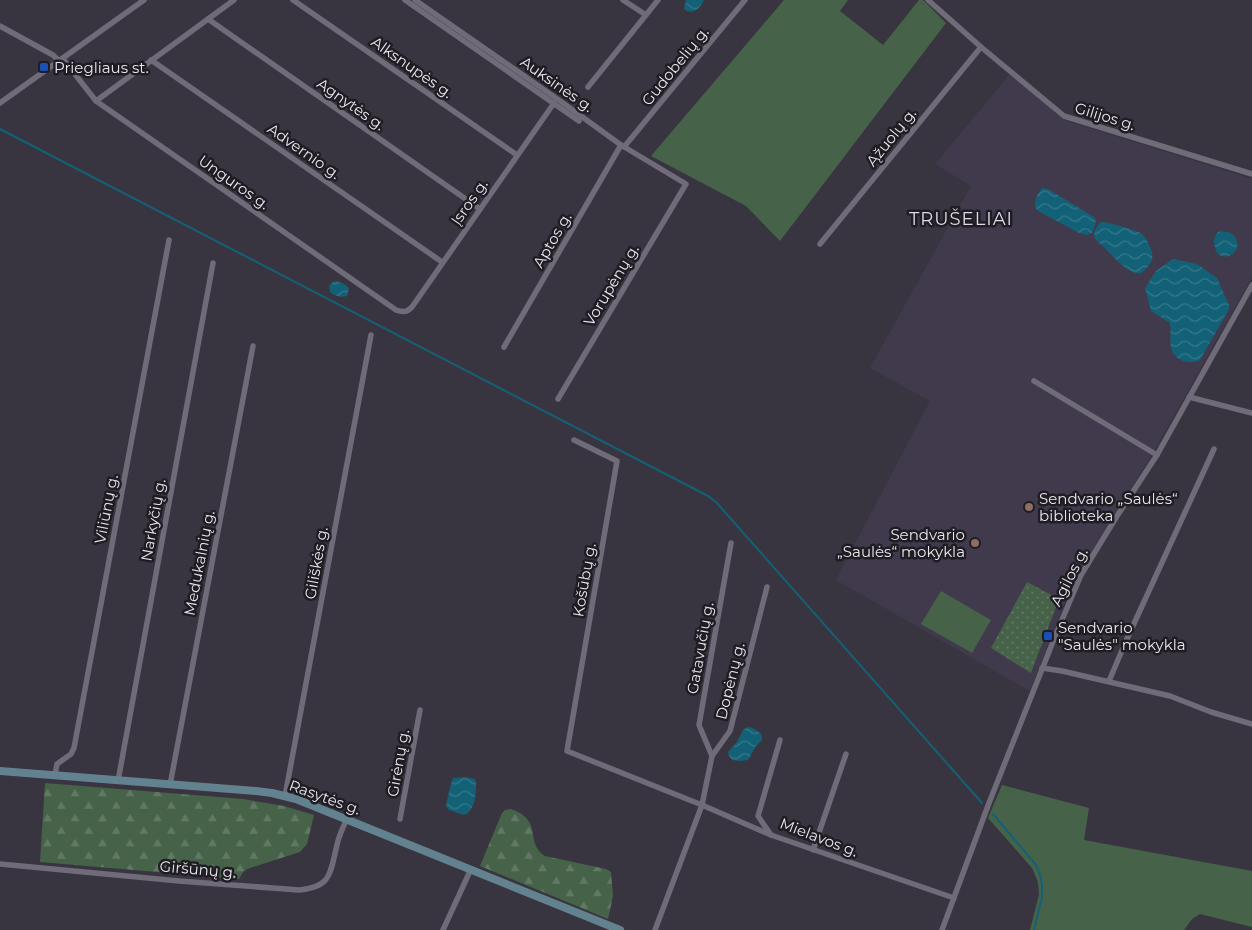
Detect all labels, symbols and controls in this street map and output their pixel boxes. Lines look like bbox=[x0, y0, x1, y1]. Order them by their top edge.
street label: Gudobelių g. bbox=[637, 23, 713, 109]
street label: Alksnupės g. bbox=[368, 32, 456, 102]
street label: Auksinės g. bbox=[517, 52, 597, 116]
place label: Priegliaus st. bbox=[54, 58, 149, 77]
marker: Priegliaus st. bbox=[38, 61, 50, 73]
street label: Agnytės g. bbox=[313, 74, 389, 134]
street label: Gilijos g. bbox=[1073, 98, 1137, 134]
street label: Ąžuolų g. bbox=[862, 104, 920, 170]
street label: Advernio g. bbox=[264, 119, 344, 183]
street label: Unguros g. bbox=[195, 151, 273, 213]
street label: Įsros g. bbox=[446, 175, 492, 229]
district label: TRUŠELIAI bbox=[909, 208, 1013, 230]
street label: Aptos g. bbox=[529, 209, 575, 271]
street label: Vorupėnų g. bbox=[579, 241, 643, 329]
street label: Viliūnų g. bbox=[90, 473, 122, 545]
street label: Narkyčių g. bbox=[136, 477, 170, 563]
place label: Sendvario „Saulės“ biblioteka bbox=[1039, 489, 1178, 525]
marker: Sendvario „Saulės“ biblioteka bbox=[1023, 501, 1035, 513]
street label: Medukalnių g. bbox=[179, 509, 219, 617]
street label: Giliškės g. bbox=[300, 525, 332, 601]
place label: Sendvario „Saulės“ mokykla bbox=[837, 525, 965, 561]
marker: Sendvario „Saulės“ mokykla bbox=[969, 537, 981, 549]
street label: Košūbų g. bbox=[568, 542, 600, 618]
street label: Agilos g. bbox=[1046, 545, 1092, 609]
street label: Gatavučių g. bbox=[683, 601, 717, 695]
place label: Sendvario "Saulės" mokykla bbox=[1058, 618, 1186, 654]
marker: Sendvario "Saulės" mokykla bbox=[1042, 630, 1054, 642]
street label: Dopėnų g. bbox=[711, 641, 749, 721]
street label: Girėnų g. bbox=[383, 728, 413, 798]
street label: Rasytės g. bbox=[287, 775, 363, 819]
street label: Mielavos g. bbox=[777, 813, 861, 861]
street label: Giršūnų g. bbox=[159, 856, 237, 882]

